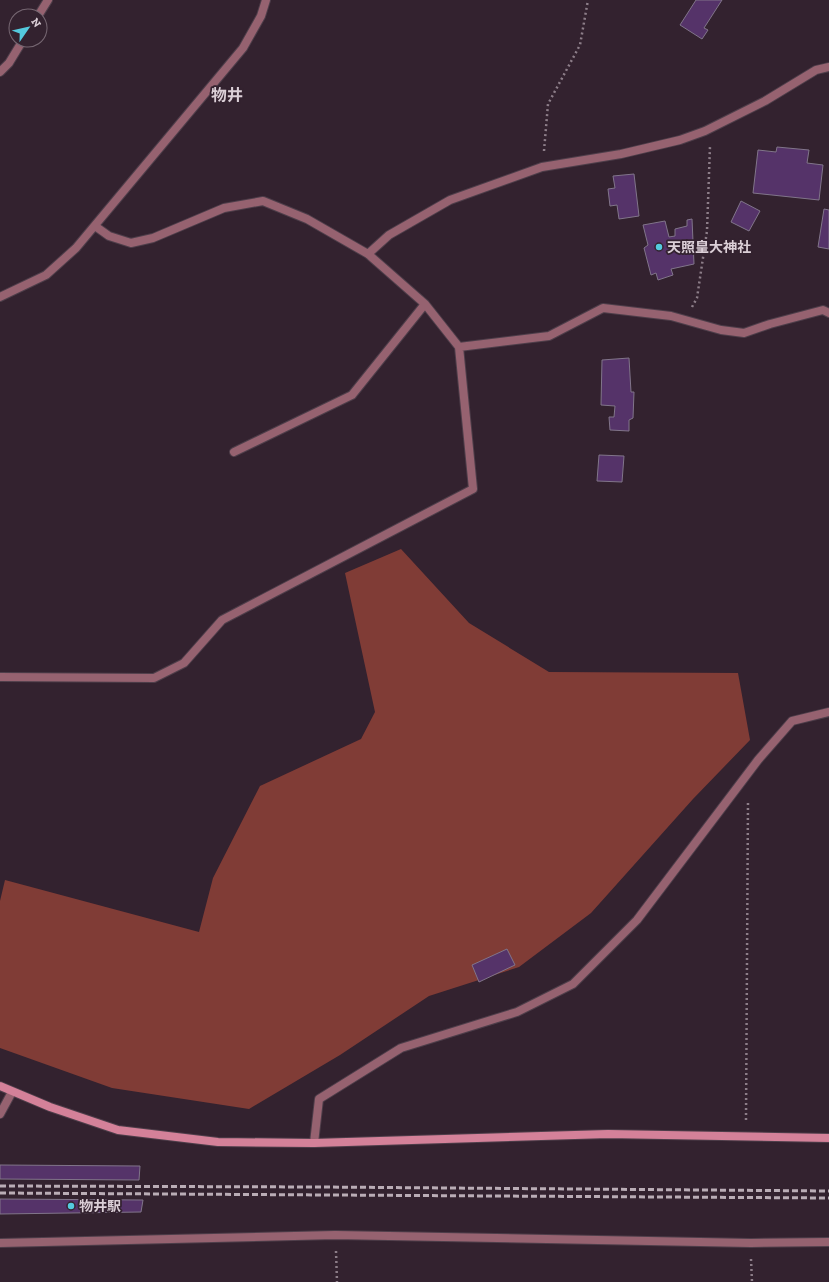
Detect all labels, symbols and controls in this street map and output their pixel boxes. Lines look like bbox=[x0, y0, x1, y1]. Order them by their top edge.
north arrow bbox=[8, 8, 48, 48]
text: N bbox=[28, 16, 44, 30]
district label: 物井 bbox=[211, 86, 243, 105]
place label: 天照皇大神社 bbox=[667, 239, 751, 256]
marker: 天照皇大神社 bbox=[654, 242, 664, 252]
place label: 物井駅 bbox=[79, 1198, 121, 1215]
marker: 物井駅 bbox=[66, 1201, 76, 1211]

